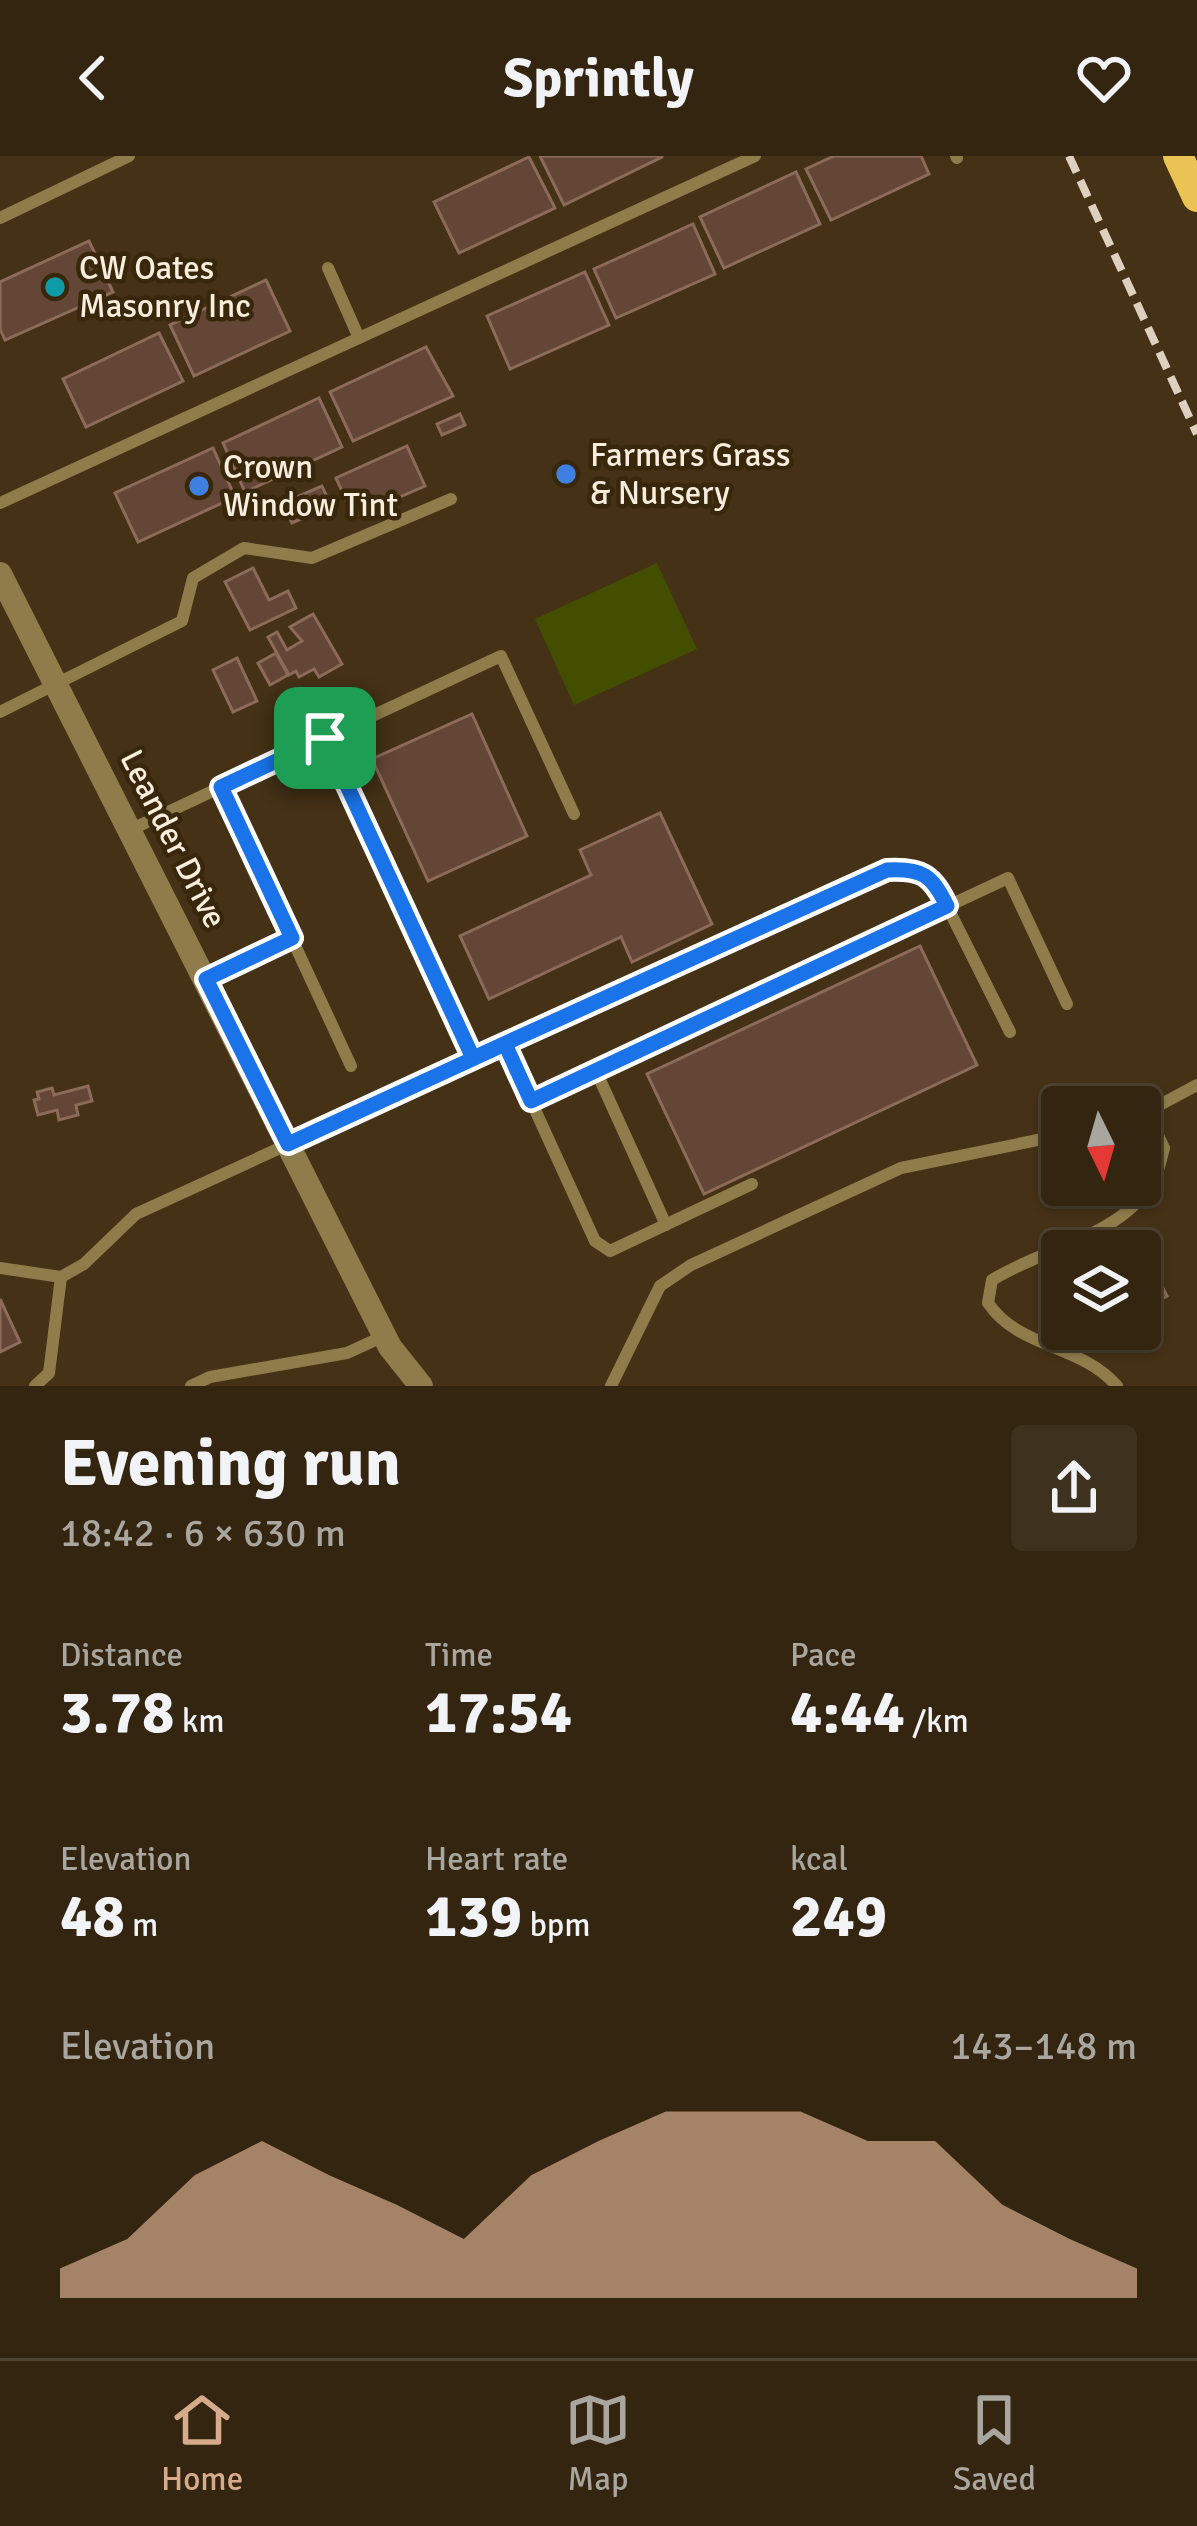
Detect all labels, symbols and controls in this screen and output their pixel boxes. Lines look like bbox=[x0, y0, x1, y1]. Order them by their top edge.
icon: back bbox=[60, 45, 126, 111]
text: Sprintly bbox=[503, 45, 694, 112]
icon: heart bbox=[1071, 45, 1137, 111]
place label: CW Oates Masonry Inc bbox=[79, 248, 251, 327]
marker: CW Oates Masonry Inc bbox=[42, 274, 68, 300]
place label: Farmers Grass & Nursery bbox=[590, 435, 790, 514]
place label: Crown Window Tint bbox=[223, 447, 398, 526]
marker: Farmers Grass & Nursery bbox=[553, 461, 579, 487]
marker: Crown Window Tint bbox=[186, 473, 212, 499]
pin bbox=[274, 687, 376, 789]
icon: arrive bbox=[292, 705, 358, 771]
street label: Leander Drive bbox=[111, 743, 235, 935]
north arrow bbox=[1041, 1086, 1161, 1206]
map controls bbox=[1041, 1086, 1161, 1350]
button: layers bbox=[1041, 1230, 1161, 1350]
text: Evening run bbox=[60, 1423, 401, 1504]
button: share bbox=[1011, 1425, 1137, 1551]
text: 18:42 · 6 × 630 m bbox=[60, 1509, 346, 1557]
text: Distance bbox=[60, 1635, 183, 1676]
text: Time bbox=[425, 1635, 493, 1676]
text: Pace bbox=[790, 1635, 856, 1676]
text: 3.78 bbox=[60, 1676, 174, 1750]
text: 17:54 bbox=[425, 1676, 572, 1750]
text: 4:44 bbox=[790, 1676, 905, 1750]
text: km bbox=[174, 1701, 225, 1742]
text: /km bbox=[905, 1701, 969, 1742]
text: Elevation bbox=[60, 1839, 191, 1880]
text: Heart rate bbox=[425, 1839, 568, 1880]
text: kcal bbox=[790, 1839, 848, 1880]
text: 48 bbox=[60, 1880, 125, 1954]
text: 139 bbox=[425, 1880, 522, 1954]
text: 249 bbox=[790, 1880, 887, 1954]
text: m bbox=[125, 1905, 158, 1946]
text: bpm bbox=[522, 1905, 591, 1946]
text: Elevation bbox=[60, 2022, 215, 2070]
text: 143–148 m bbox=[950, 2022, 1137, 2070]
tab: Home bbox=[161, 2387, 243, 2500]
tab: Map bbox=[565, 2387, 631, 2500]
tab: Saved bbox=[953, 2387, 1036, 2500]

